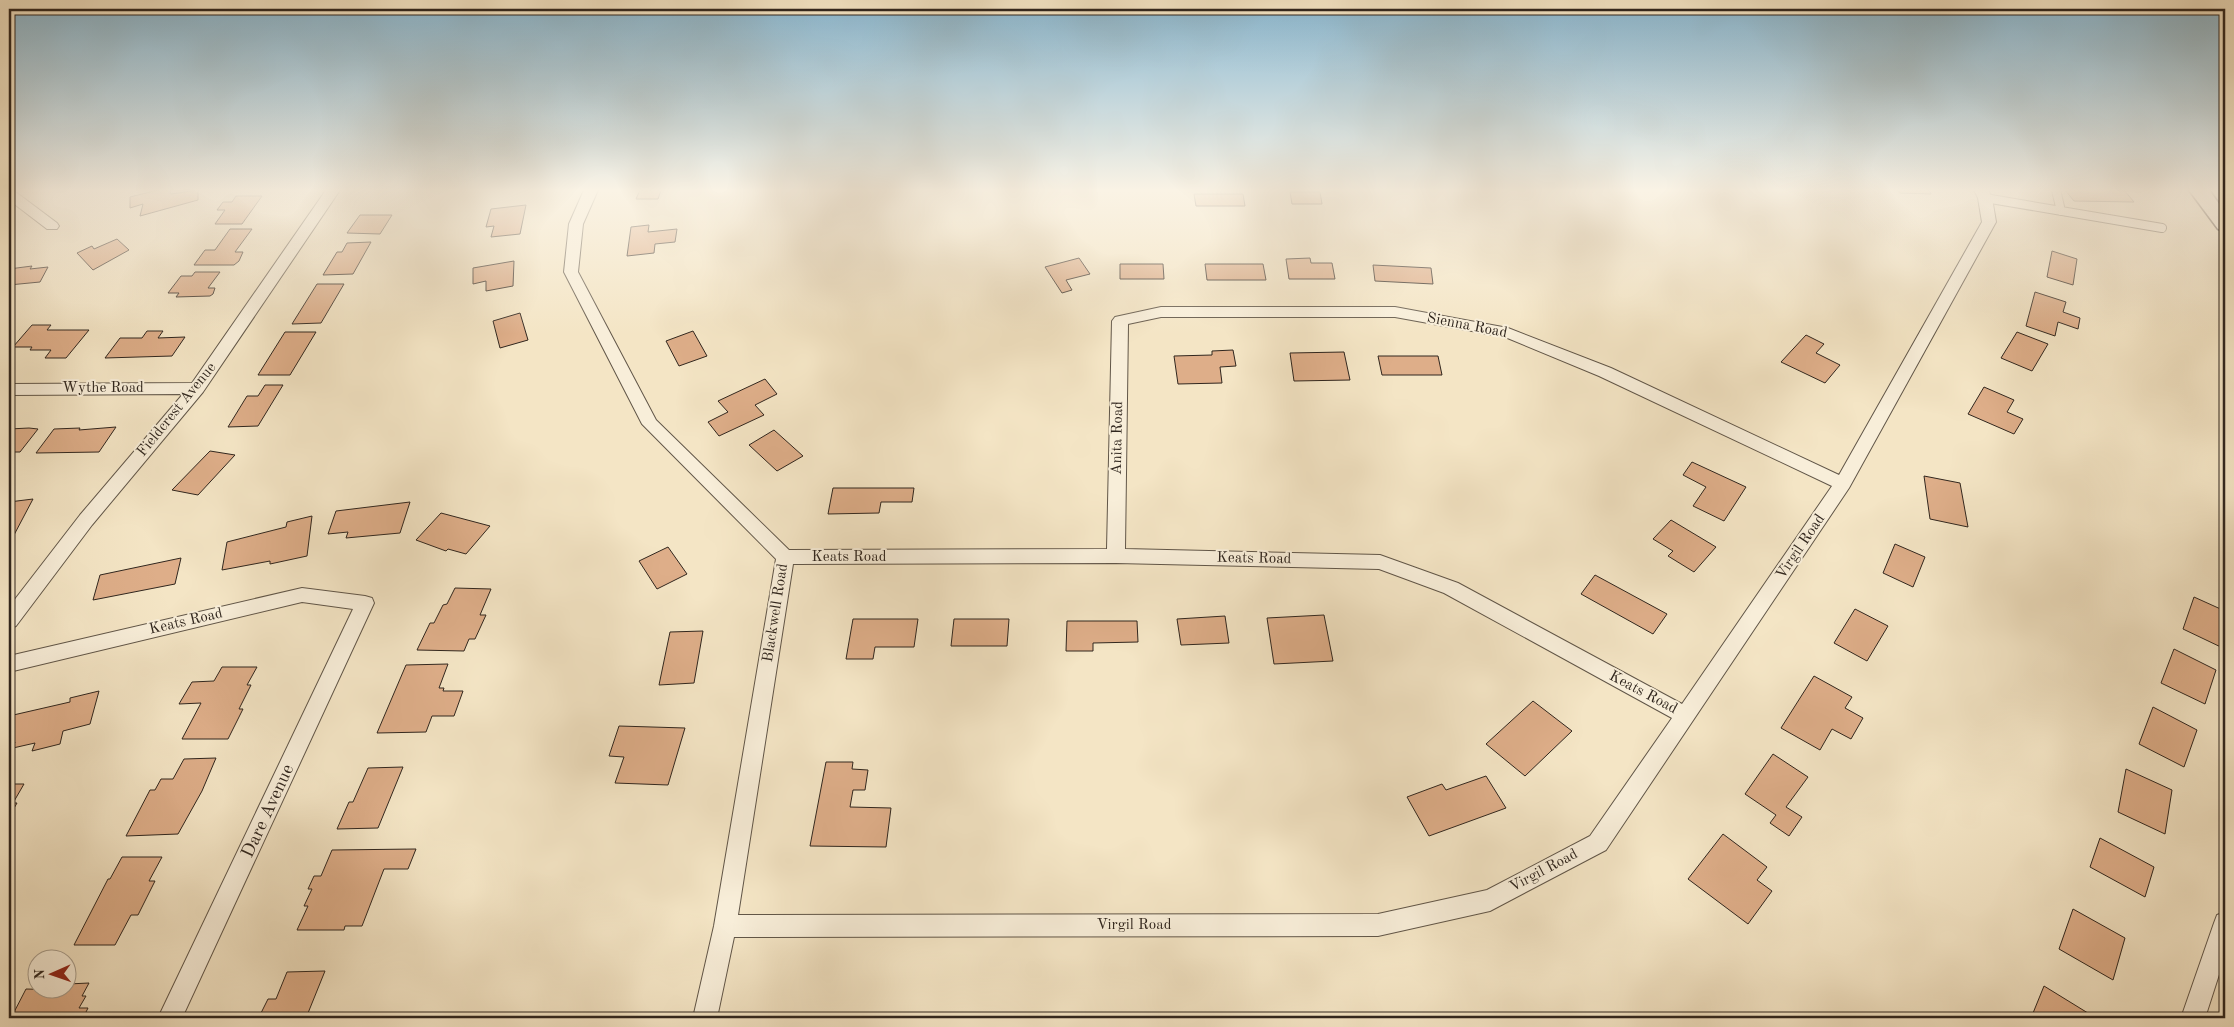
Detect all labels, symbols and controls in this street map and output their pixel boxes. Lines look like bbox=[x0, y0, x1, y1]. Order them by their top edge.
street label: Sienna Road bbox=[1426, 311, 1509, 341]
street label: Fieldcrest Avenue bbox=[135, 360, 219, 460]
street label: Wythe Road bbox=[62, 381, 144, 396]
street label: Anita Road bbox=[1110, 401, 1126, 475]
street label: Virgil Road bbox=[1774, 512, 1828, 582]
street label: Keats Road bbox=[811, 550, 887, 565]
street label: Keats Road bbox=[1216, 551, 1292, 567]
street label: Blackwell Road bbox=[761, 562, 791, 663]
street label: Keats Road bbox=[148, 606, 224, 638]
street label: Keats Road bbox=[1606, 669, 1680, 717]
street label: Dare Avenue bbox=[239, 762, 297, 860]
street label: Virgil Road bbox=[1507, 847, 1581, 895]
street label: Virgil Road bbox=[1097, 918, 1172, 933]
north arrow bbox=[28, 950, 78, 1000]
text: N bbox=[33, 969, 47, 980]

